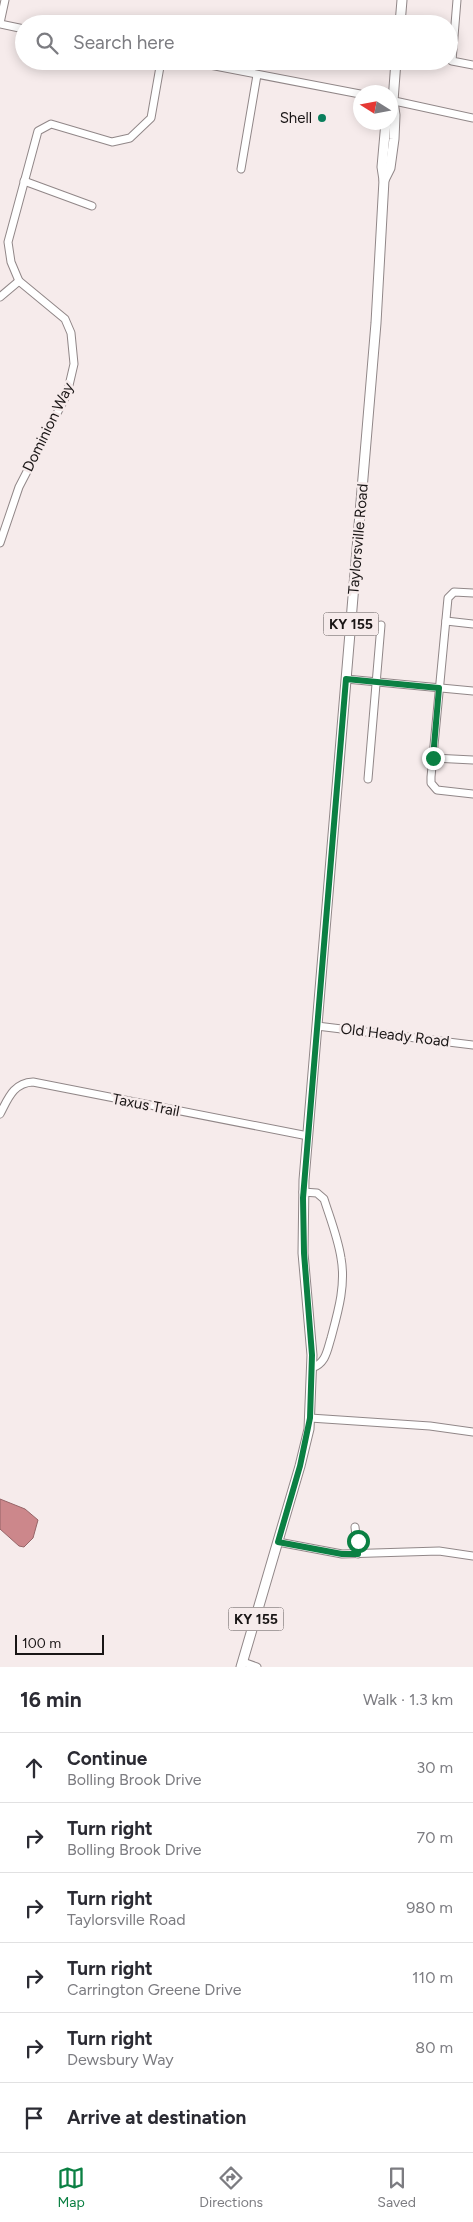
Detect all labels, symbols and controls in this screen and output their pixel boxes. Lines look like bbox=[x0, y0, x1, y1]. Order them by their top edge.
search box bbox=[15, 15, 458, 70]
icon: search bbox=[33, 29, 61, 57]
text: Search here bbox=[73, 31, 175, 54]
north arrow bbox=[353, 85, 398, 130]
place label: Shell bbox=[280, 109, 312, 127]
marker: Shell bbox=[316, 112, 328, 124]
street label: Dominion Way bbox=[19, 379, 77, 475]
street label: Taylorsville Road bbox=[344, 483, 372, 595]
road number: KY 155 bbox=[324, 612, 378, 636]
route end bbox=[422, 747, 445, 770]
street label: Old Heady Road bbox=[340, 1019, 450, 1051]
street label: Taxus Trail bbox=[111, 1090, 181, 1120]
route start bbox=[347, 1530, 370, 1553]
road number: KY 155 bbox=[228, 1608, 284, 1630]
scale bar bbox=[15, 1632, 104, 1655]
text: 100 m bbox=[22, 1635, 61, 1652]
text: 16 min bbox=[20, 1687, 82, 1712]
text: Walk · 1.3 km bbox=[363, 1690, 453, 1709]
text: Continue bbox=[67, 1747, 147, 1770]
icon: ahead bbox=[20, 1754, 48, 1782]
text: 30 m bbox=[416, 1758, 453, 1777]
text: Bolling Brook Drive bbox=[67, 1770, 202, 1789]
text: Turn right bbox=[67, 1817, 153, 1840]
icon: right bbox=[20, 1824, 48, 1852]
text: 70 m bbox=[417, 1828, 453, 1847]
text: Bolling Brook Drive bbox=[67, 1840, 202, 1859]
text: Turn right bbox=[67, 1887, 153, 1910]
icon: right bbox=[20, 1894, 48, 1922]
text: 980 m bbox=[406, 1898, 453, 1917]
text: Taylorsville Road bbox=[67, 1910, 186, 1929]
text: Turn right bbox=[67, 1957, 153, 1980]
icon: right bbox=[20, 1964, 48, 1992]
text: 110 m bbox=[412, 1968, 453, 1987]
text: Carrington Greene Drive bbox=[67, 1980, 241, 1999]
text: Turn right bbox=[67, 2027, 153, 2050]
icon: right bbox=[20, 2034, 48, 2062]
text: 80 m bbox=[415, 2038, 453, 2057]
text: Dewsbury Way bbox=[67, 2050, 174, 2069]
icon: arrive bbox=[20, 2104, 48, 2132]
text: Arrive at destination bbox=[67, 2106, 246, 2129]
tab: Map bbox=[57, 2164, 85, 2211]
tab: Directions bbox=[199, 2164, 263, 2211]
tab: Saved bbox=[377, 2164, 416, 2211]

